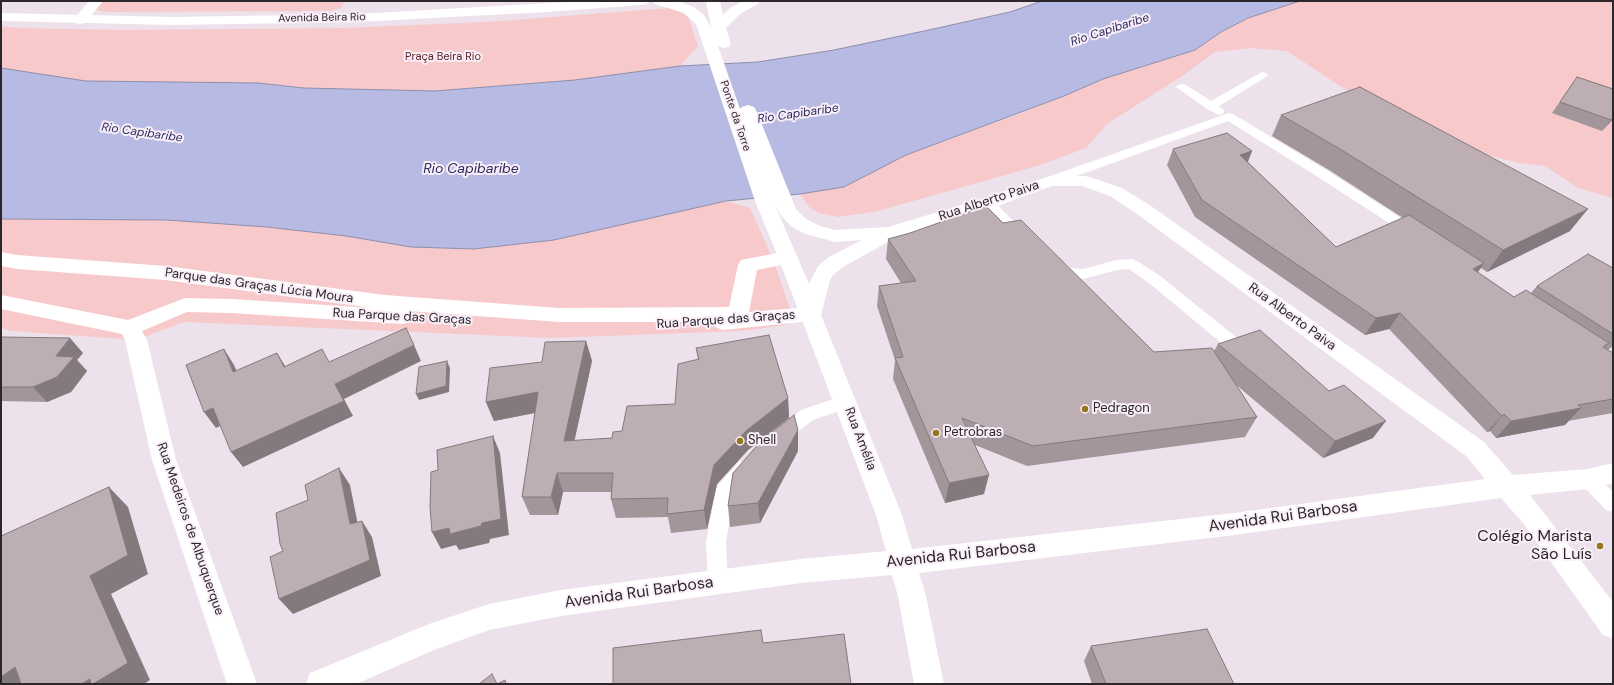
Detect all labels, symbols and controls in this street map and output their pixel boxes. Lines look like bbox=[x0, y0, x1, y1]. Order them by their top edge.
street label: Avenida Beira Rio bbox=[278, 11, 366, 25]
water label: Rio Capibaribe bbox=[1069, 11, 1151, 49]
park label: Praça Beira Rio bbox=[405, 50, 481, 64]
street label: Ponte da Torre bbox=[717, 79, 753, 153]
water label: Rio Capibaribe bbox=[756, 101, 840, 127]
water label: Rio Capibaribe bbox=[100, 120, 184, 146]
water label: Rio Capibaribe bbox=[423, 161, 519, 177]
street label: Rua Alberto Paiva bbox=[937, 177, 1041, 225]
street label: Parque das Graças Lúcia Moura bbox=[164, 265, 354, 307]
street label: Rua Alberto Paiva bbox=[1245, 280, 1339, 354]
street label: Rua Parque das Graças bbox=[332, 306, 472, 328]
street label: Rua Parque das Graças bbox=[656, 307, 796, 333]
place label: Pedragon bbox=[1093, 401, 1150, 417]
marker: Pedragon bbox=[1080, 404, 1090, 414]
street label: Rua Amélia bbox=[841, 405, 879, 473]
place label: Petrobras bbox=[944, 425, 1002, 441]
marker: Petrobras bbox=[931, 428, 941, 438]
place label: Shell bbox=[748, 433, 776, 449]
marker: Shell bbox=[735, 436, 745, 446]
street label: Rua Medeiros de Albuquerque bbox=[153, 441, 227, 617]
street label: Avenida Rui Barbosa bbox=[1207, 497, 1359, 537]
place label: Colégio Marista São Luís bbox=[1477, 527, 1592, 565]
street label: Avenida Rui Barbosa bbox=[885, 538, 1037, 572]
marker: Colégio Marista São Luís bbox=[1595, 541, 1605, 551]
street label: Avenida Rui Barbosa bbox=[563, 573, 715, 613]

